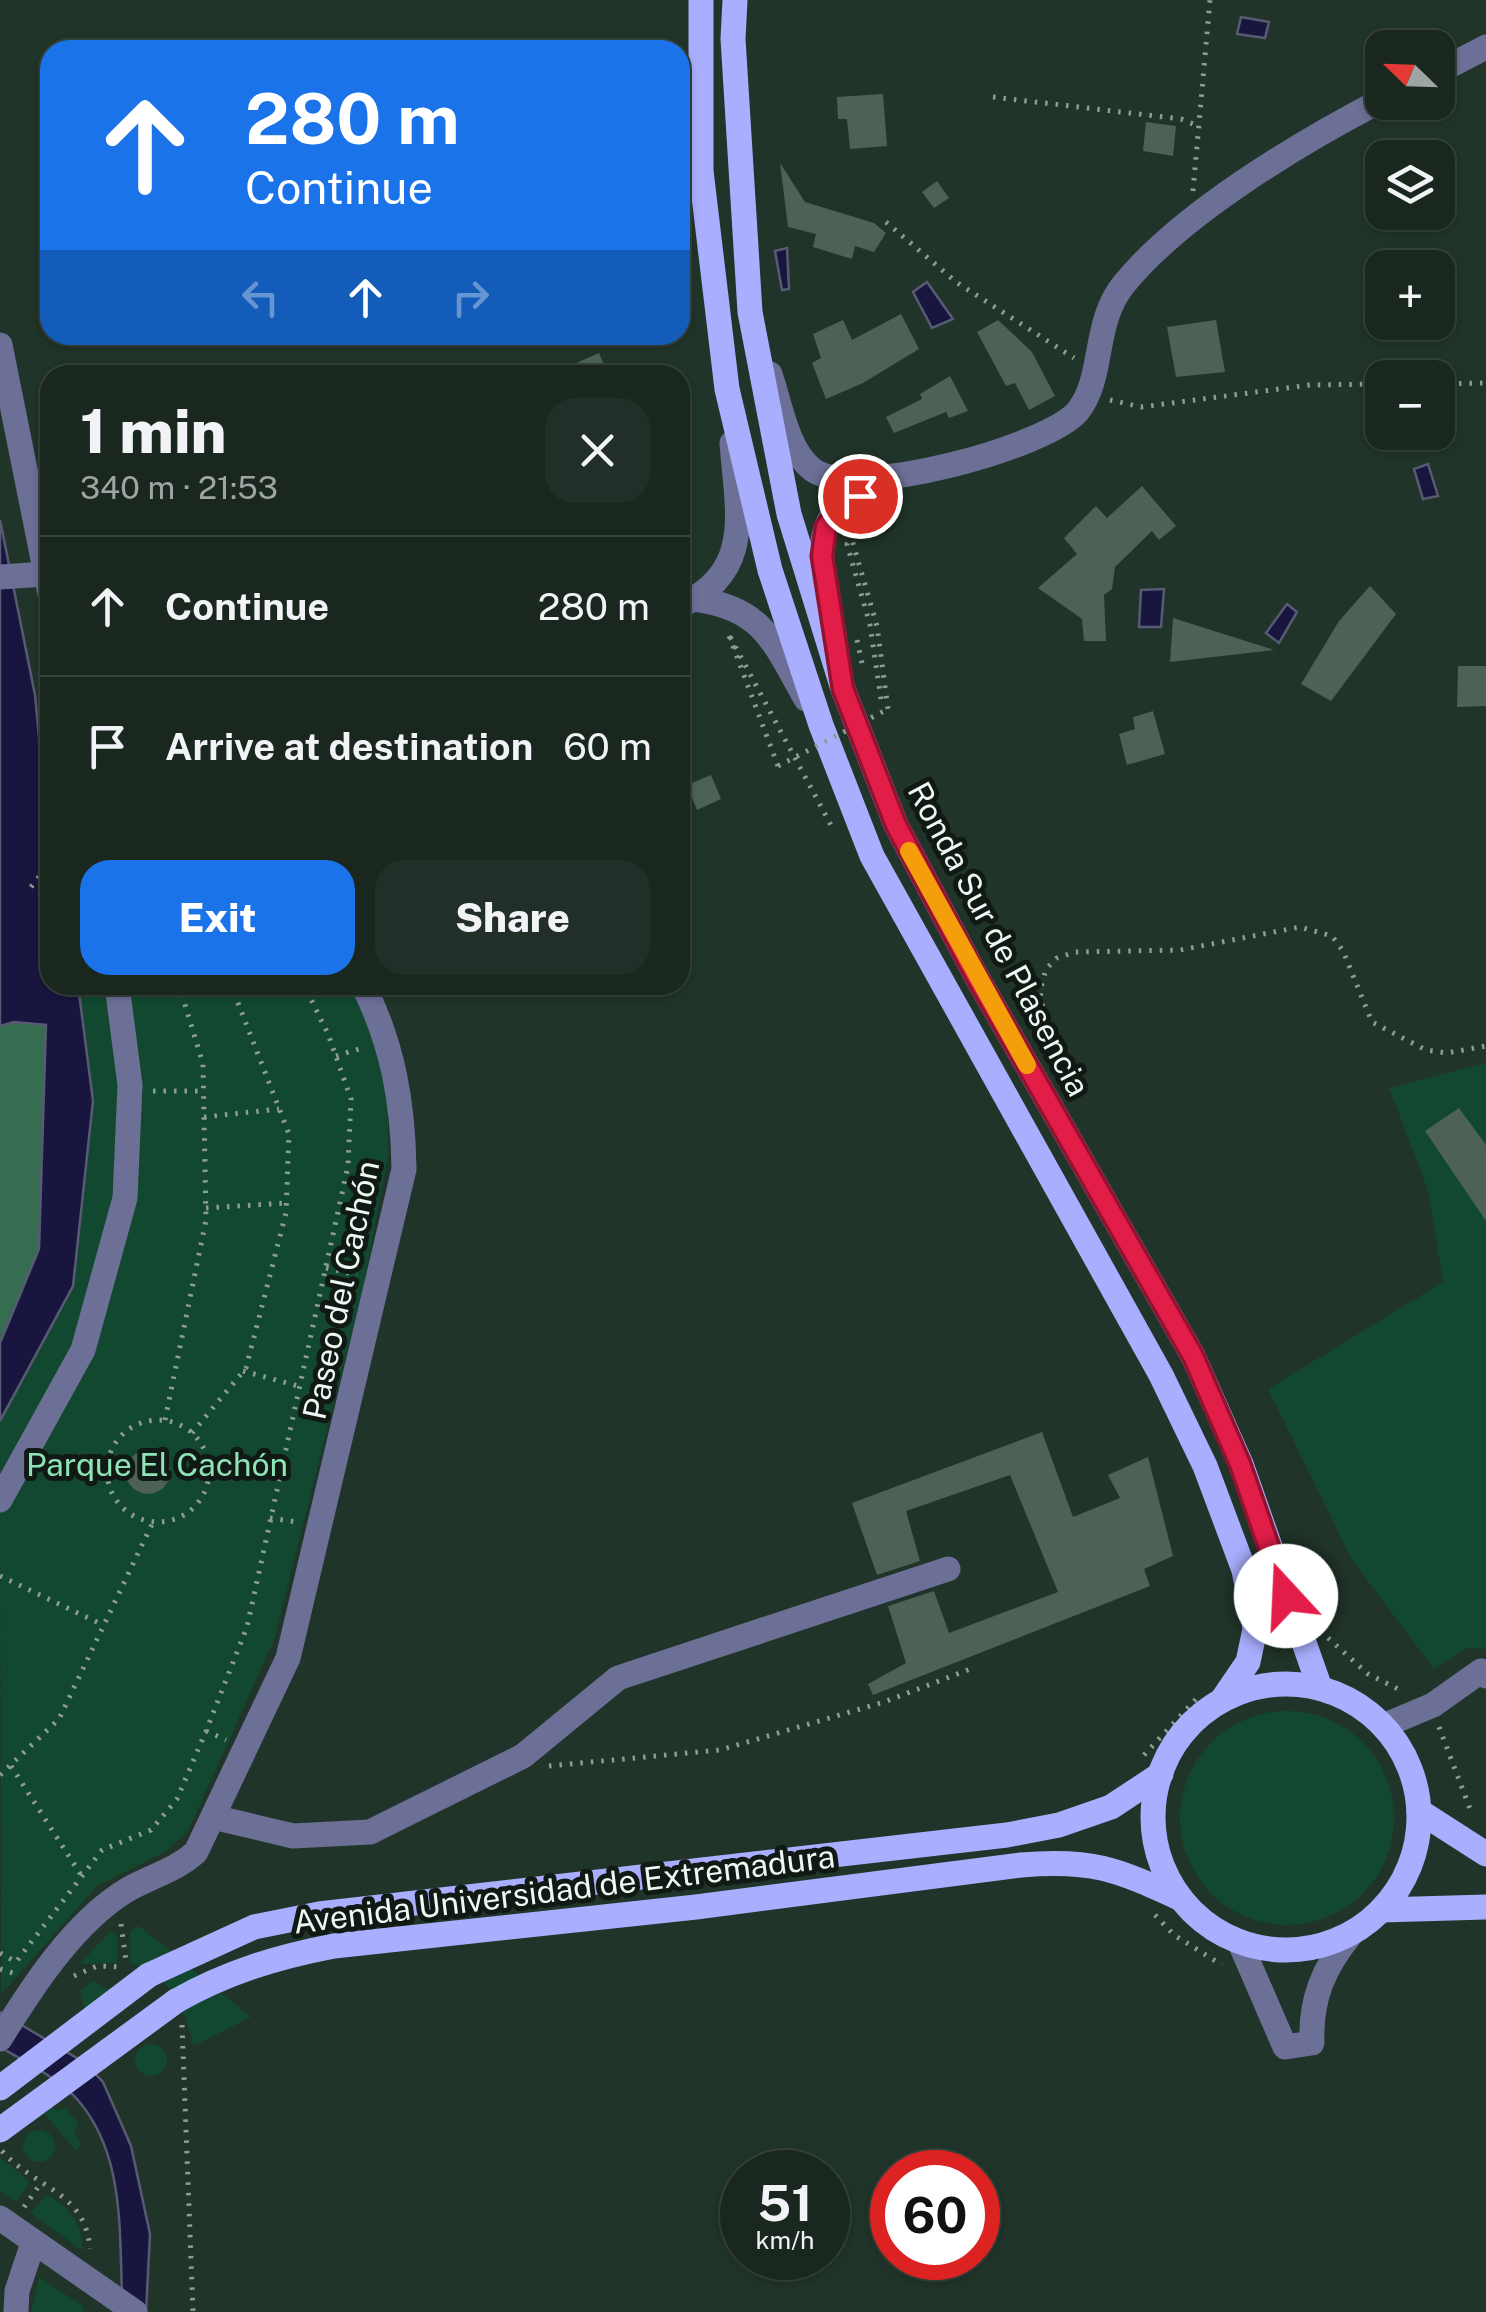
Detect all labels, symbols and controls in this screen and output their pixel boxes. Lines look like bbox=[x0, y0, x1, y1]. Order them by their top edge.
north arrow bbox=[1365, 30, 1455, 120]
map controls bbox=[1365, 30, 1455, 450]
text: 280 m bbox=[245, 77, 460, 160]
icon: ahead bbox=[80, 80, 210, 210]
button: layers bbox=[1365, 140, 1455, 230]
text: Continue bbox=[245, 161, 433, 214]
button: + bbox=[1365, 250, 1455, 340]
icon: left bbox=[233, 270, 288, 325]
icon: ahead bbox=[338, 270, 393, 325]
icon: right bbox=[443, 270, 498, 325]
button: − bbox=[1365, 360, 1455, 450]
text: 1 min bbox=[80, 396, 227, 467]
button: close bbox=[545, 398, 650, 503]
pin bbox=[818, 454, 903, 539]
text: 340 m · 21:53 bbox=[80, 469, 278, 506]
icon: arrive bbox=[833, 469, 888, 524]
icon: ahead bbox=[80, 579, 135, 634]
text: Continue bbox=[165, 584, 329, 629]
text: 280 m bbox=[538, 584, 650, 629]
icon: arrive bbox=[80, 719, 135, 774]
text: Arrive at destination bbox=[165, 724, 533, 769]
text: 60 m bbox=[563, 724, 652, 769]
street label: Ronda Sur de Plasencia bbox=[900, 776, 1098, 1102]
button: Exit bbox=[80, 860, 355, 975]
button: Share bbox=[375, 860, 650, 975]
street label: Paseo del Cachón bbox=[296, 1157, 386, 1423]
park label: Parque El Cachón bbox=[26, 1446, 288, 1483]
position arrow bbox=[1234, 1544, 1338, 1648]
street label: Avenida Universidad de Extremadura bbox=[291, 1837, 837, 1941]
speed limit sign: 60 bbox=[870, 2150, 1000, 2280]
text: 51 bbox=[757, 2173, 813, 2232]
text: km/h bbox=[756, 2225, 814, 2255]

